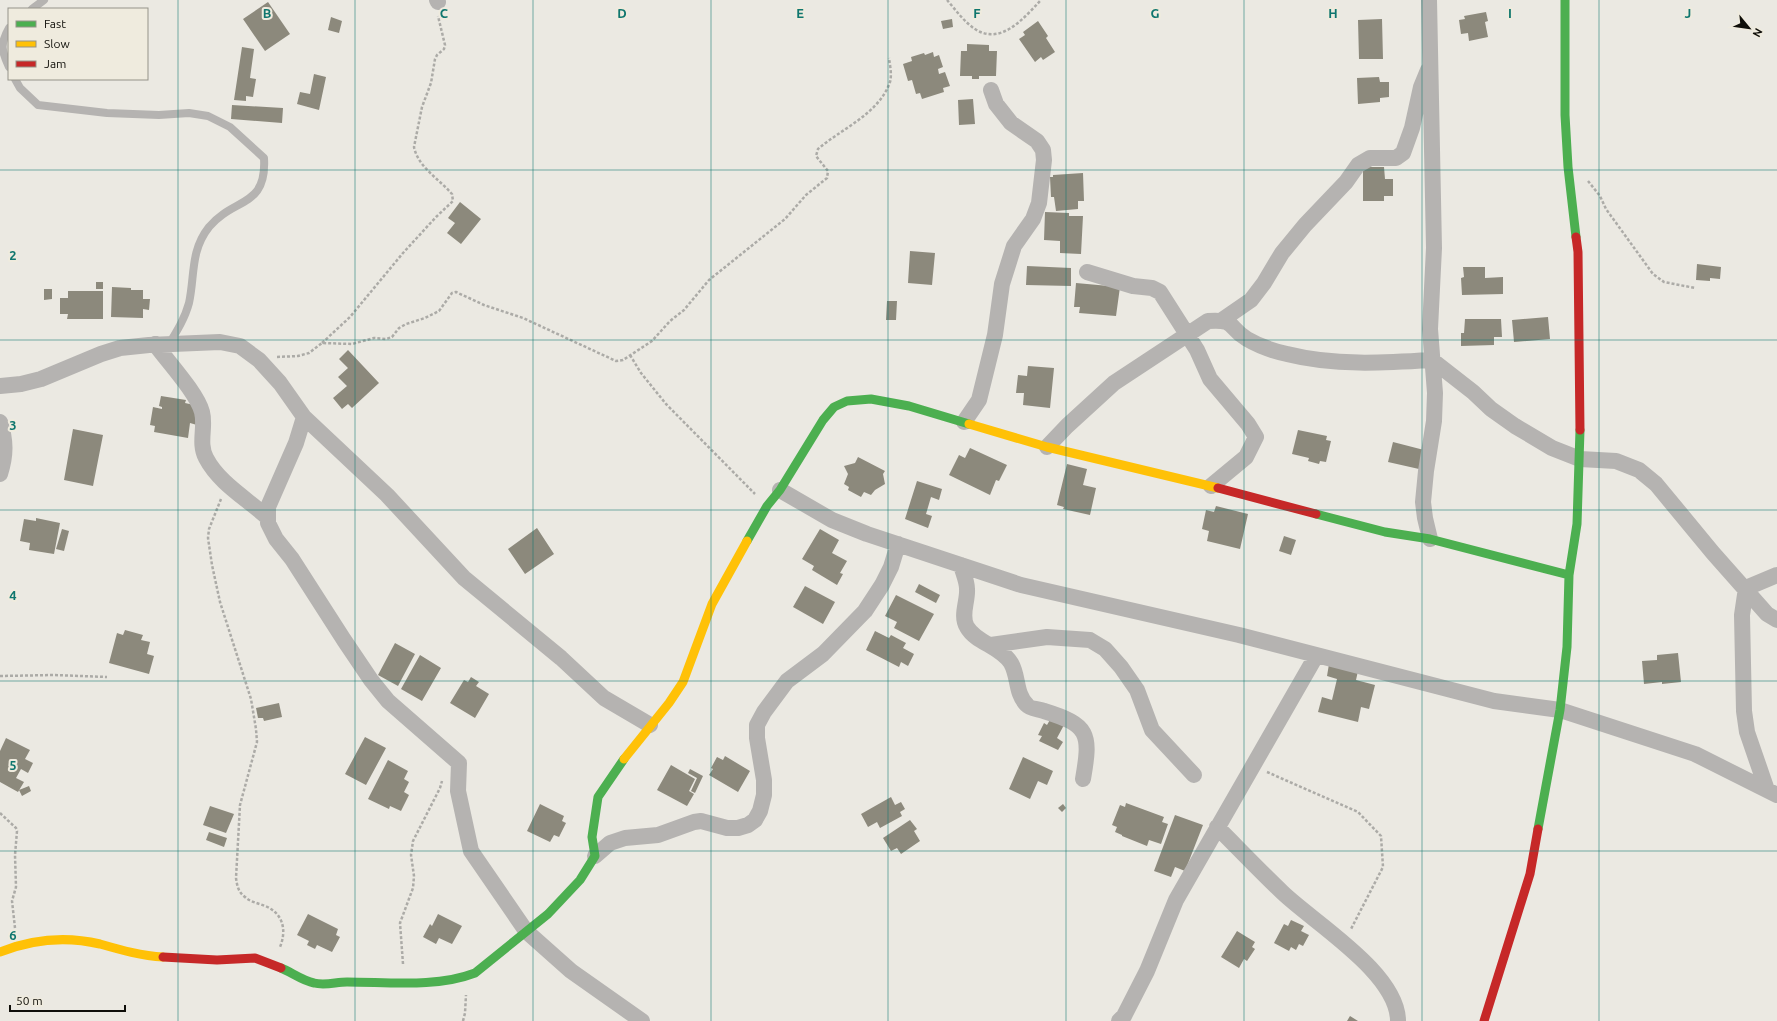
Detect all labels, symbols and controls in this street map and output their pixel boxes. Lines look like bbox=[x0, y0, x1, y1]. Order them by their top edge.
text: B bbox=[263, 6, 272, 20]
text: C bbox=[440, 6, 449, 20]
text: D bbox=[617, 6, 627, 20]
text: E bbox=[796, 6, 804, 20]
text: F bbox=[973, 6, 981, 20]
text: G bbox=[1151, 6, 1160, 20]
text: H bbox=[1328, 6, 1338, 20]
text: I bbox=[1508, 6, 1512, 20]
text: J bbox=[1685, 6, 1691, 20]
legend bbox=[8, 8, 148, 80]
north arrow bbox=[1729, 8, 1769, 48]
text: Fast bbox=[44, 17, 66, 30]
text: N bbox=[1751, 26, 1765, 39]
text: Slow bbox=[44, 37, 70, 50]
text: Jam bbox=[44, 57, 66, 70]
text: 2 bbox=[9, 248, 17, 262]
text: 3 bbox=[9, 418, 17, 432]
text: 4 bbox=[9, 588, 17, 602]
text: 5 bbox=[9, 758, 17, 772]
text: 6 bbox=[9, 928, 17, 942]
scale bar bbox=[10, 987, 125, 1013]
text: 50 m bbox=[16, 994, 43, 1007]

